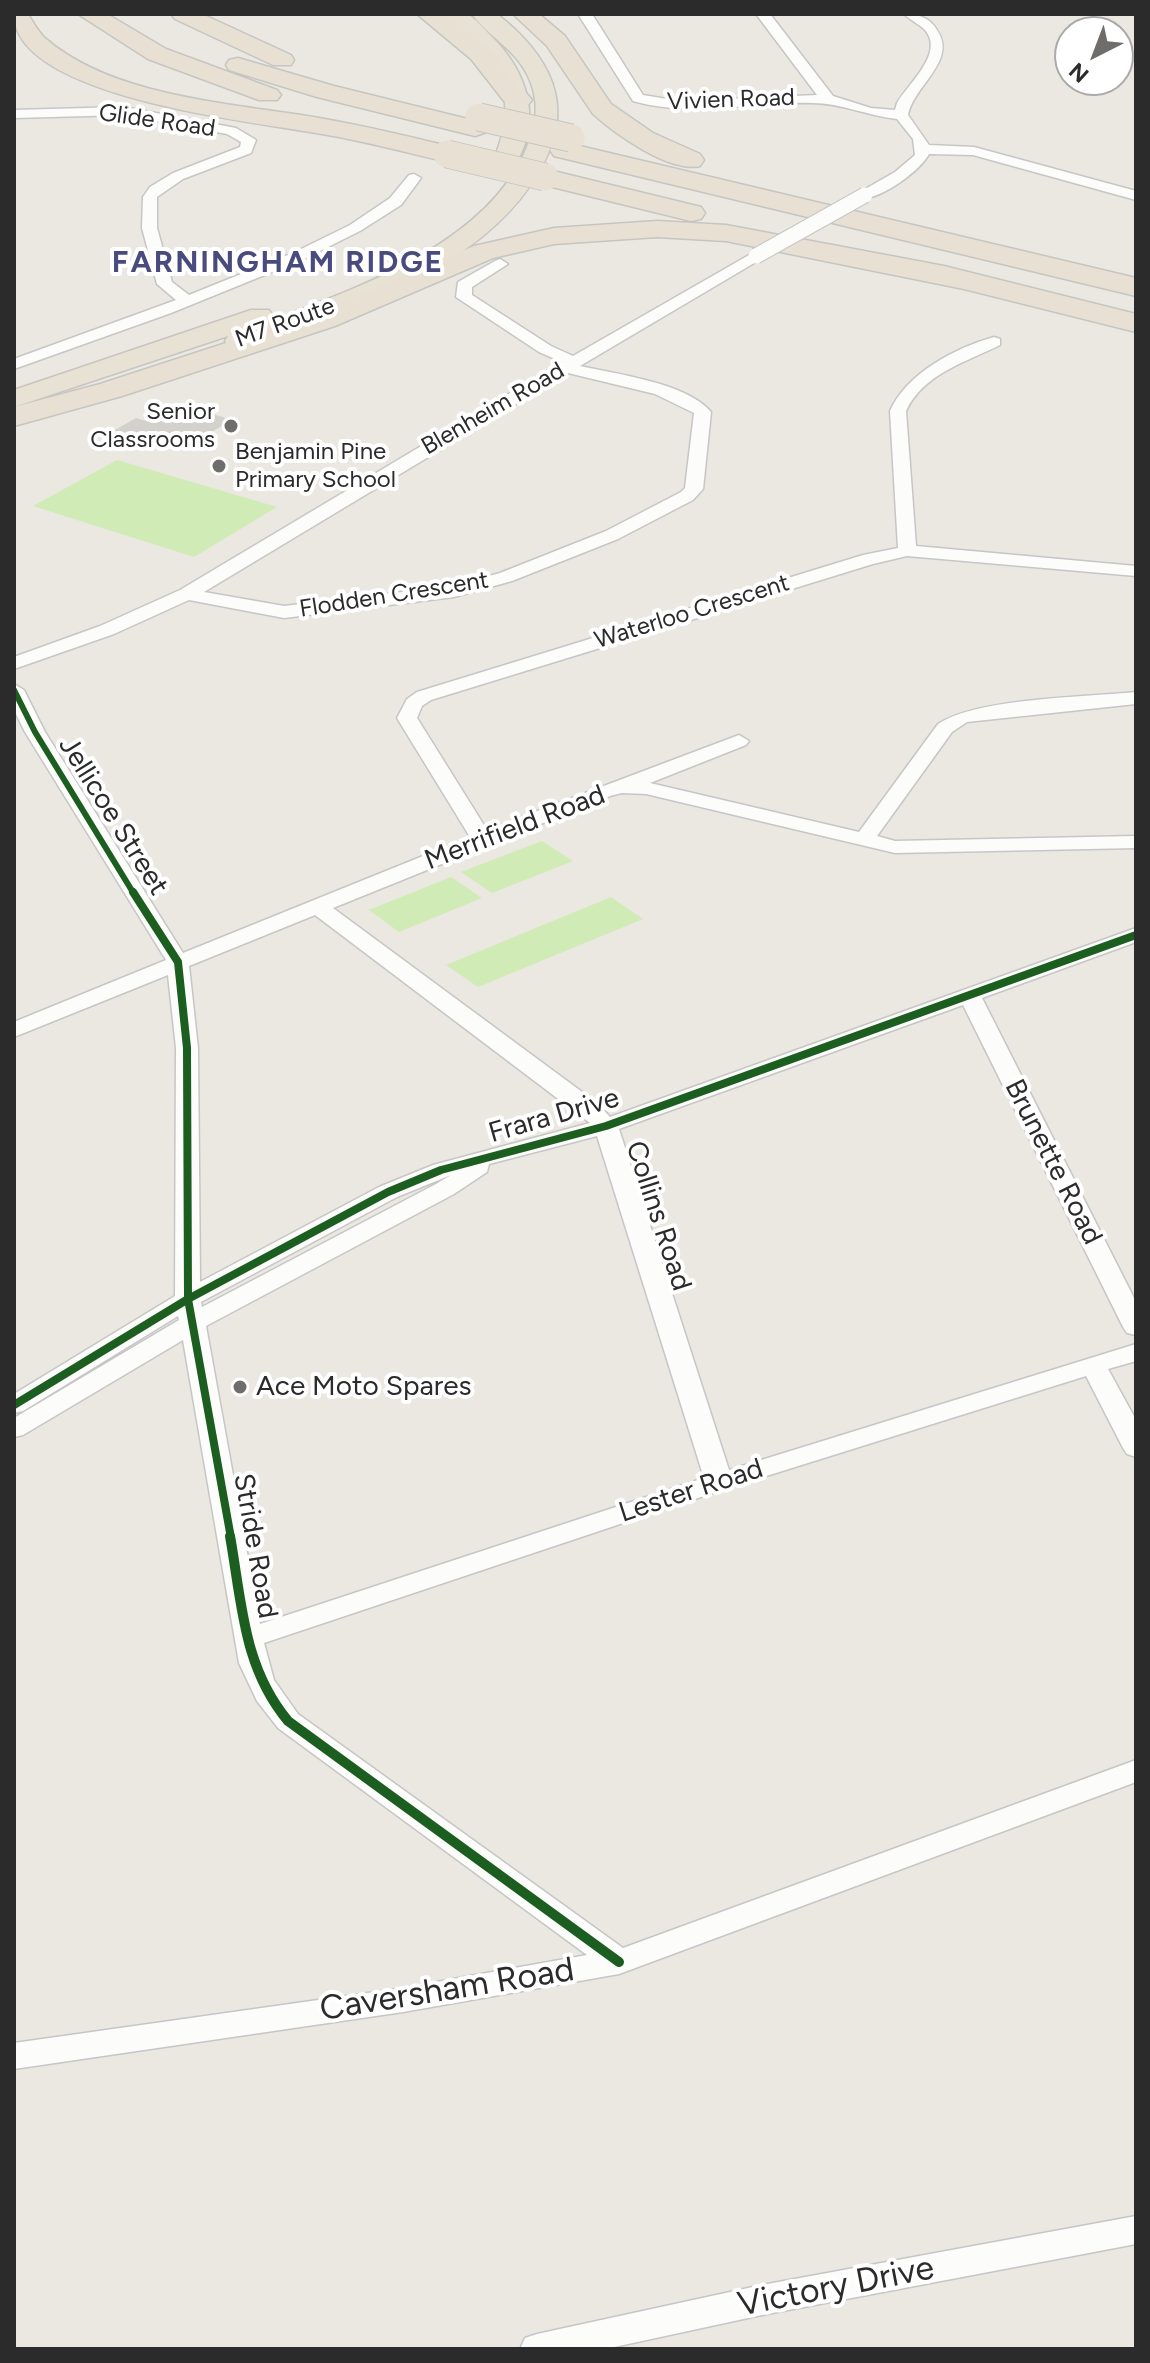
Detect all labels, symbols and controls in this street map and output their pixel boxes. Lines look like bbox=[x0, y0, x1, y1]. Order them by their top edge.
north arrow bbox=[1054, 16, 1134, 96]
text: N bbox=[1064, 57, 1094, 88]
street label: Vivien Road bbox=[667, 83, 795, 117]
street label: Glide Road bbox=[97, 99, 217, 143]
district label: FARNINGHAM RIDGE bbox=[112, 245, 444, 281]
street label: M7 Route bbox=[231, 292, 339, 354]
street label: Blenheim Road bbox=[416, 357, 570, 461]
place label: Senior Classrooms bbox=[90, 398, 215, 454]
marker: Senior Classrooms bbox=[222, 417, 240, 435]
place label: Benjamin Pine Primary School bbox=[235, 438, 396, 494]
marker: Benjamin Pine Primary School bbox=[210, 457, 228, 475]
street label: Flodden Crescent bbox=[297, 566, 491, 624]
street label: Waterloo Crescent bbox=[591, 569, 793, 655]
street label: Jellicoe Street bbox=[51, 731, 175, 901]
street label: Merrifield Road bbox=[420, 778, 610, 878]
street label: Brunette Road bbox=[997, 1074, 1109, 1250]
street label: Frara Drive bbox=[485, 1081, 623, 1151]
street label: Collins Road bbox=[618, 1137, 698, 1295]
place label: Ace Moto Spares bbox=[256, 1370, 472, 1404]
marker: Ace Moto Spares bbox=[231, 1378, 249, 1396]
street label: Lester Road bbox=[615, 1452, 767, 1530]
street label: Stride Road bbox=[226, 1471, 284, 1621]
street label: Caversham Road bbox=[317, 1950, 577, 2030]
street label: Victory Drive bbox=[735, 2248, 937, 2326]

